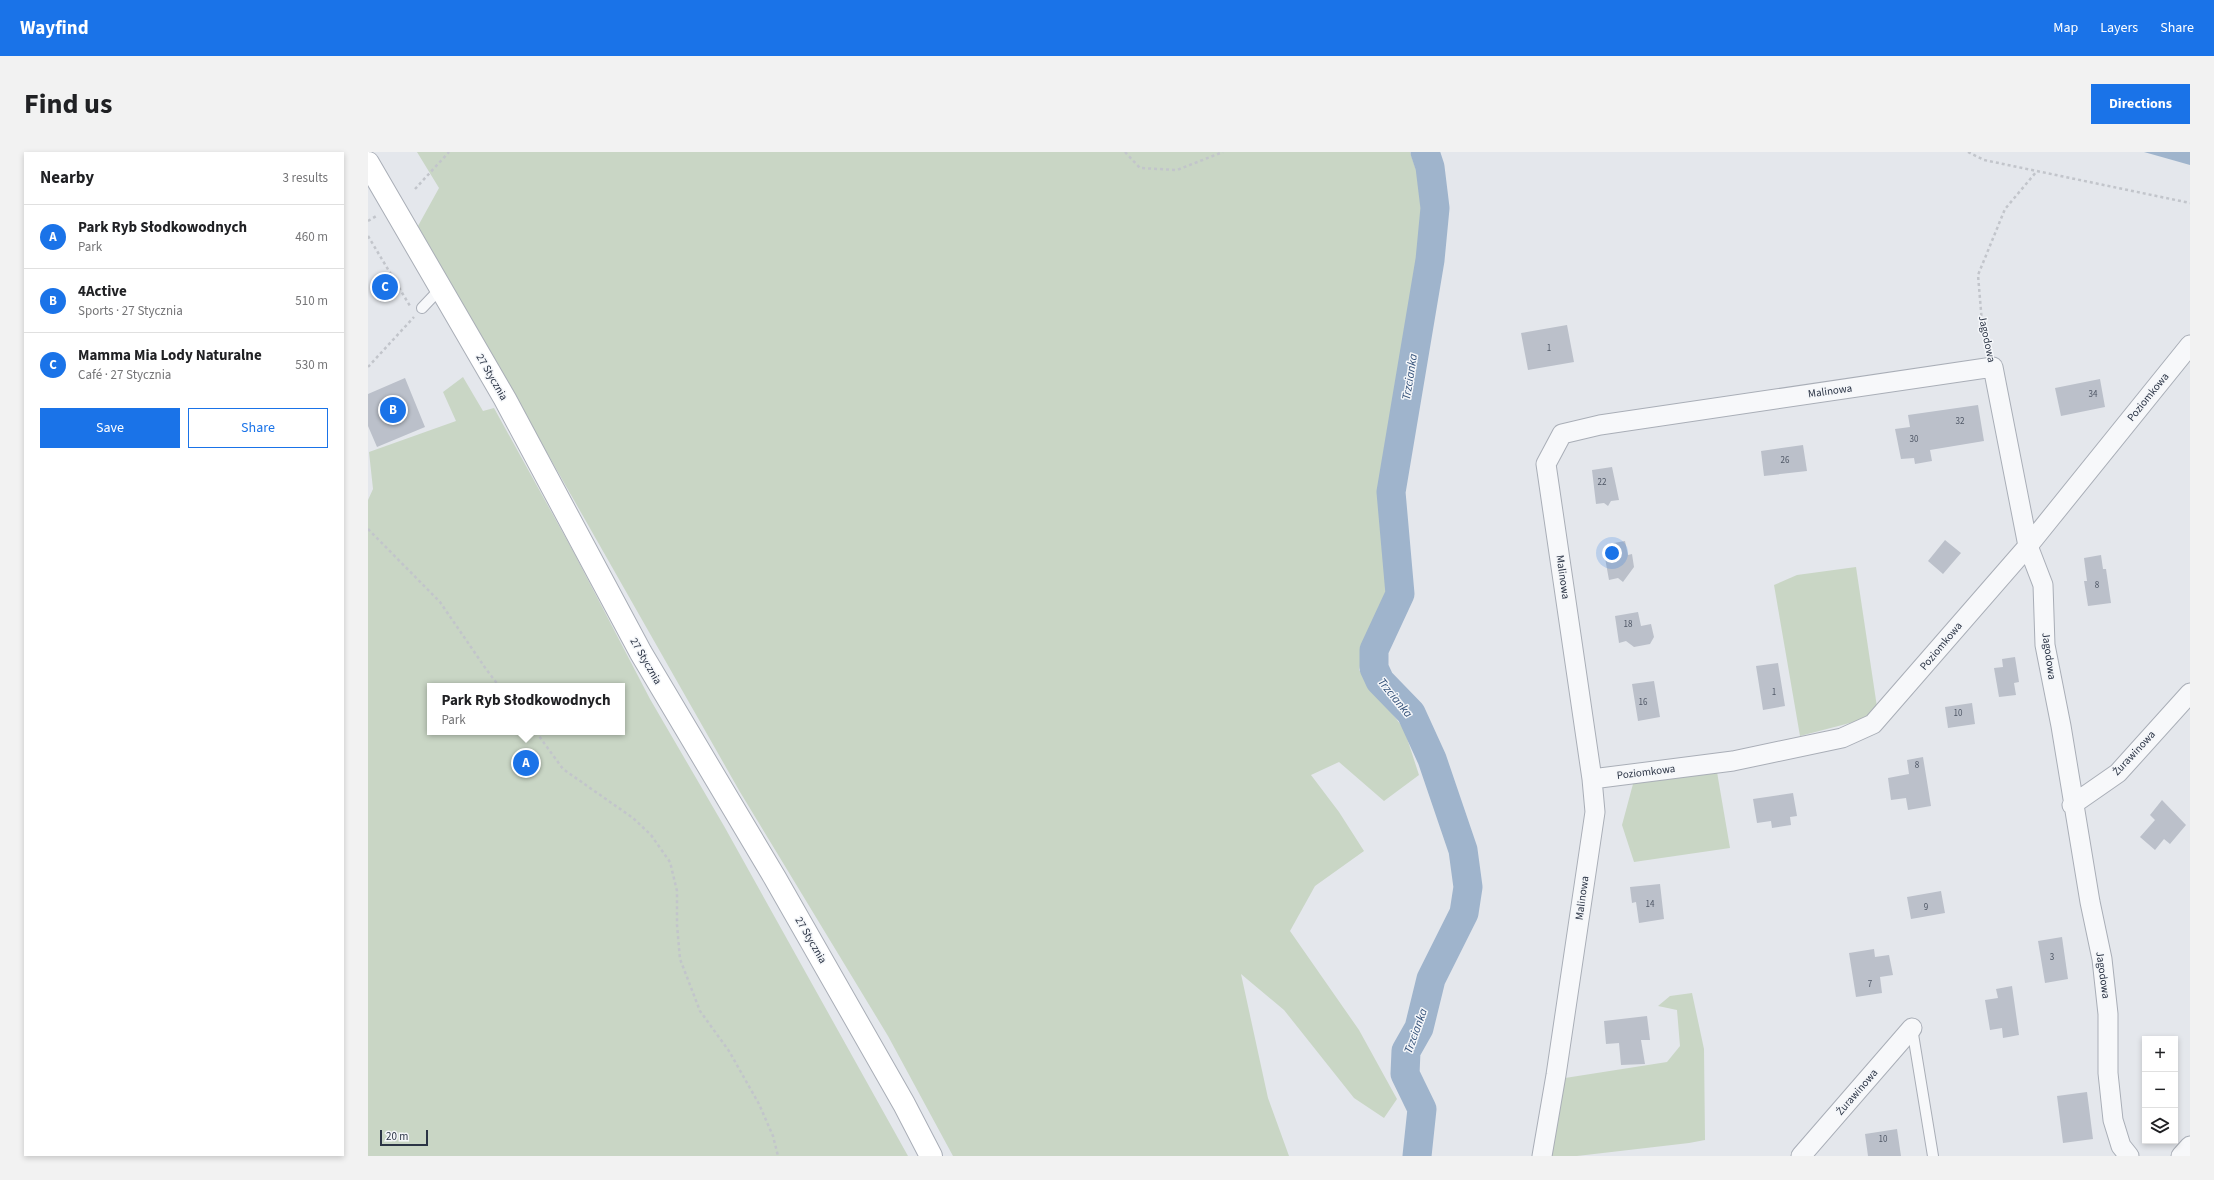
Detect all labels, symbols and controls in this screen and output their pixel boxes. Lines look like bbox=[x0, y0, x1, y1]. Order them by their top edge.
text: Wayfind bbox=[20, 15, 89, 42]
text: Map bbox=[2053, 18, 2078, 38]
text: Layers bbox=[2100, 18, 2138, 38]
text: Share bbox=[2160, 18, 2194, 38]
text: Find us bbox=[24, 84, 112, 124]
button: Directions bbox=[2091, 84, 2190, 124]
text: Nearby bbox=[40, 166, 94, 190]
text: 3 results bbox=[283, 169, 328, 187]
text: Park Ryb Słodkowodnych bbox=[78, 217, 247, 238]
text: A bbox=[49, 228, 57, 246]
text: 460 m bbox=[295, 228, 328, 246]
text: Park bbox=[78, 238, 102, 256]
pin: C bbox=[372, 272, 398, 302]
text: 4Active bbox=[78, 281, 127, 302]
text: B bbox=[49, 292, 57, 310]
text: 510 m bbox=[295, 292, 328, 310]
text: Sports · 27 Stycznia bbox=[78, 302, 183, 320]
street label: Jagodowa bbox=[1975, 314, 1999, 364]
house number: 1 bbox=[1547, 342, 1551, 355]
text: Mamma Mia Lody Naturalne bbox=[78, 345, 262, 366]
street label: 27 Stycznia bbox=[473, 351, 511, 403]
water label: Trzcianka bbox=[1398, 352, 1422, 401]
text: C bbox=[49, 356, 57, 374]
text: 530 m bbox=[295, 356, 328, 374]
text: Café · 27 Stycznia bbox=[78, 366, 171, 384]
street label: Poziomkowa bbox=[2124, 369, 2172, 425]
street label: Malinowa bbox=[1807, 380, 1853, 402]
house number: 34 bbox=[2089, 388, 2098, 401]
pin: B bbox=[380, 395, 406, 425]
button: Save bbox=[40, 408, 180, 448]
button: Share bbox=[188, 408, 328, 448]
house number: 32 bbox=[1956, 415, 1965, 428]
house number: 30 bbox=[1910, 433, 1919, 446]
house number: 26 bbox=[1781, 454, 1790, 467]
house number: 22 bbox=[1598, 476, 1607, 489]
your location bbox=[1602, 543, 1622, 563]
street label: Malinowa bbox=[1552, 554, 1574, 600]
house number: 8 bbox=[2095, 579, 2100, 592]
house number: 18 bbox=[1624, 618, 1633, 631]
street label: Poziomkowa bbox=[1916, 619, 1966, 673]
street label: Jagodowa bbox=[2038, 631, 2060, 681]
street label: 27 Stycznia bbox=[627, 635, 665, 687]
water label: Trzcianka bbox=[1374, 675, 1417, 722]
popup bbox=[427, 683, 625, 735]
house number: 1 bbox=[1772, 686, 1776, 699]
text: Park Ryb Słodkowodnych bbox=[441, 690, 611, 711]
house number: 16 bbox=[1639, 696, 1648, 709]
house number: 10 bbox=[1954, 707, 1963, 720]
text: Park bbox=[441, 711, 466, 729]
street label: Żurawinowa bbox=[2109, 727, 2159, 779]
pin: A bbox=[513, 748, 539, 778]
house number: 8 bbox=[1915, 759, 1920, 772]
street label: Poziomkowa bbox=[1616, 761, 1676, 783]
street label: Malinowa bbox=[1571, 875, 1593, 921]
house number: 14 bbox=[1646, 898, 1655, 911]
house number: 9 bbox=[1924, 901, 1929, 914]
street label: 27 Stycznia bbox=[792, 914, 830, 966]
street label: Jagodowa bbox=[2092, 950, 2114, 1000]
house number: 3 bbox=[2050, 951, 2055, 964]
house number: 7 bbox=[1868, 978, 1873, 991]
water label: Trzcianka bbox=[1400, 1006, 1432, 1056]
map controls bbox=[2142, 1036, 2178, 1144]
button: + bbox=[2142, 1036, 2178, 1072]
street label: Żurawinowa bbox=[1833, 1066, 1881, 1118]
button: − bbox=[2142, 1072, 2178, 1108]
button: layers bbox=[2142, 1108, 2178, 1144]
scale bar bbox=[380, 1128, 428, 1147]
text: 20 m bbox=[386, 1129, 408, 1144]
house number: 10 bbox=[1879, 1133, 1888, 1146]

